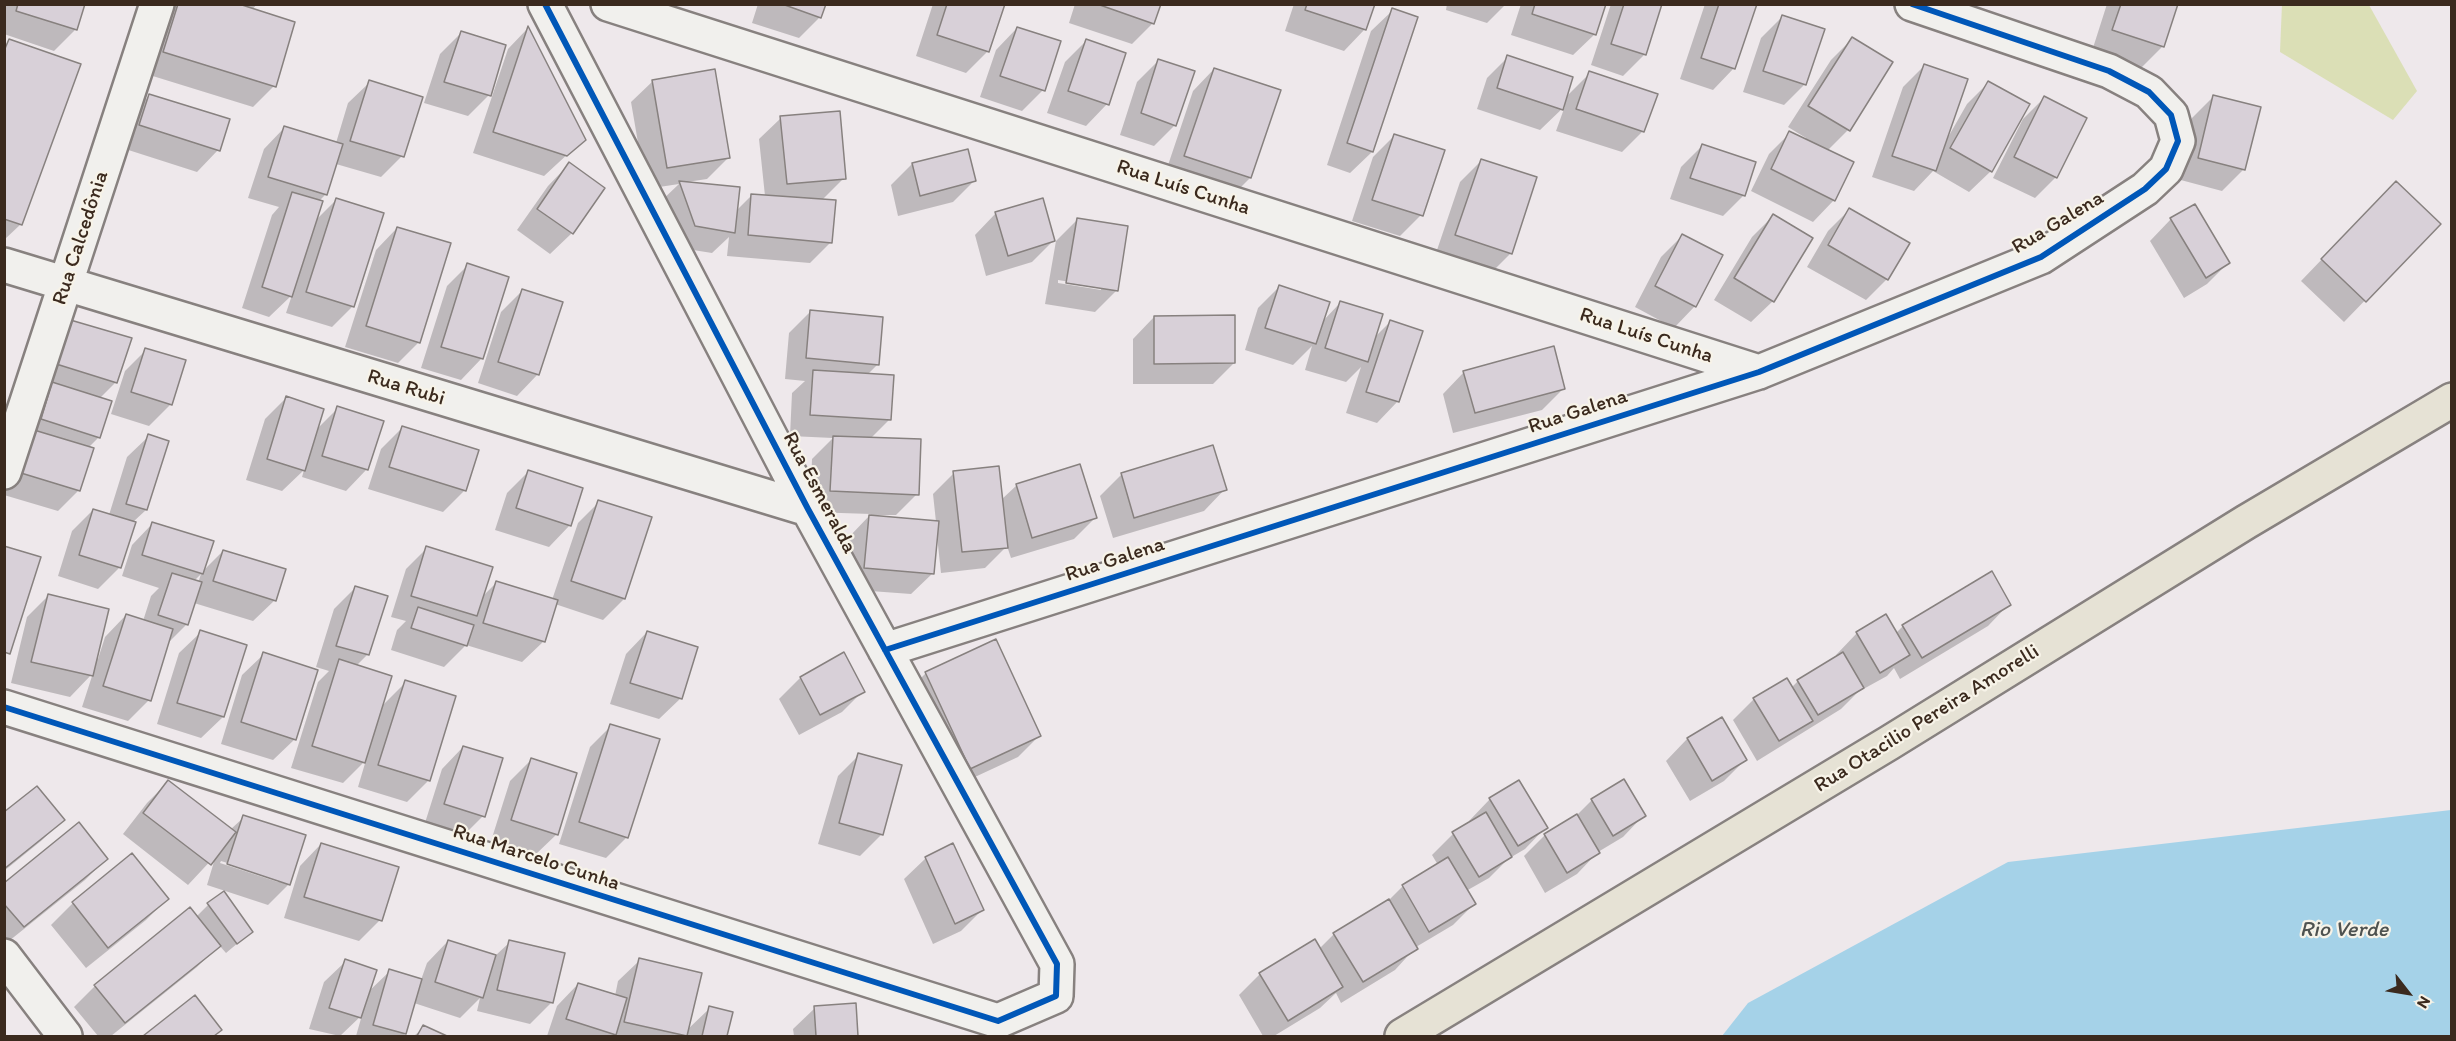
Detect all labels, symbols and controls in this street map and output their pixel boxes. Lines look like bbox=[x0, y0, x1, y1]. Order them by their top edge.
street label: Rua Luís Cunha bbox=[1113, 155, 1253, 221]
street label: Rua Calcedônia bbox=[47, 168, 115, 308]
street label: Rua Galena bbox=[2007, 186, 2109, 260]
street label: Rua Luís Cunha bbox=[1576, 303, 1716, 369]
street label: Rua Rubi bbox=[364, 364, 448, 412]
street label: Rua Galena bbox=[1525, 384, 1631, 440]
street label: Rua Esmeralda bbox=[776, 428, 862, 558]
street label: Rua Galena bbox=[1062, 532, 1168, 588]
street label: Rua Otacilio Pereira Amorelli bbox=[1810, 639, 2044, 799]
street label: Rua Marcelo Cunha bbox=[449, 819, 623, 897]
water label: Rio Verde bbox=[2300, 917, 2388, 943]
north arrow bbox=[2378, 963, 2438, 1023]
text: N bbox=[2413, 993, 2435, 1012]

